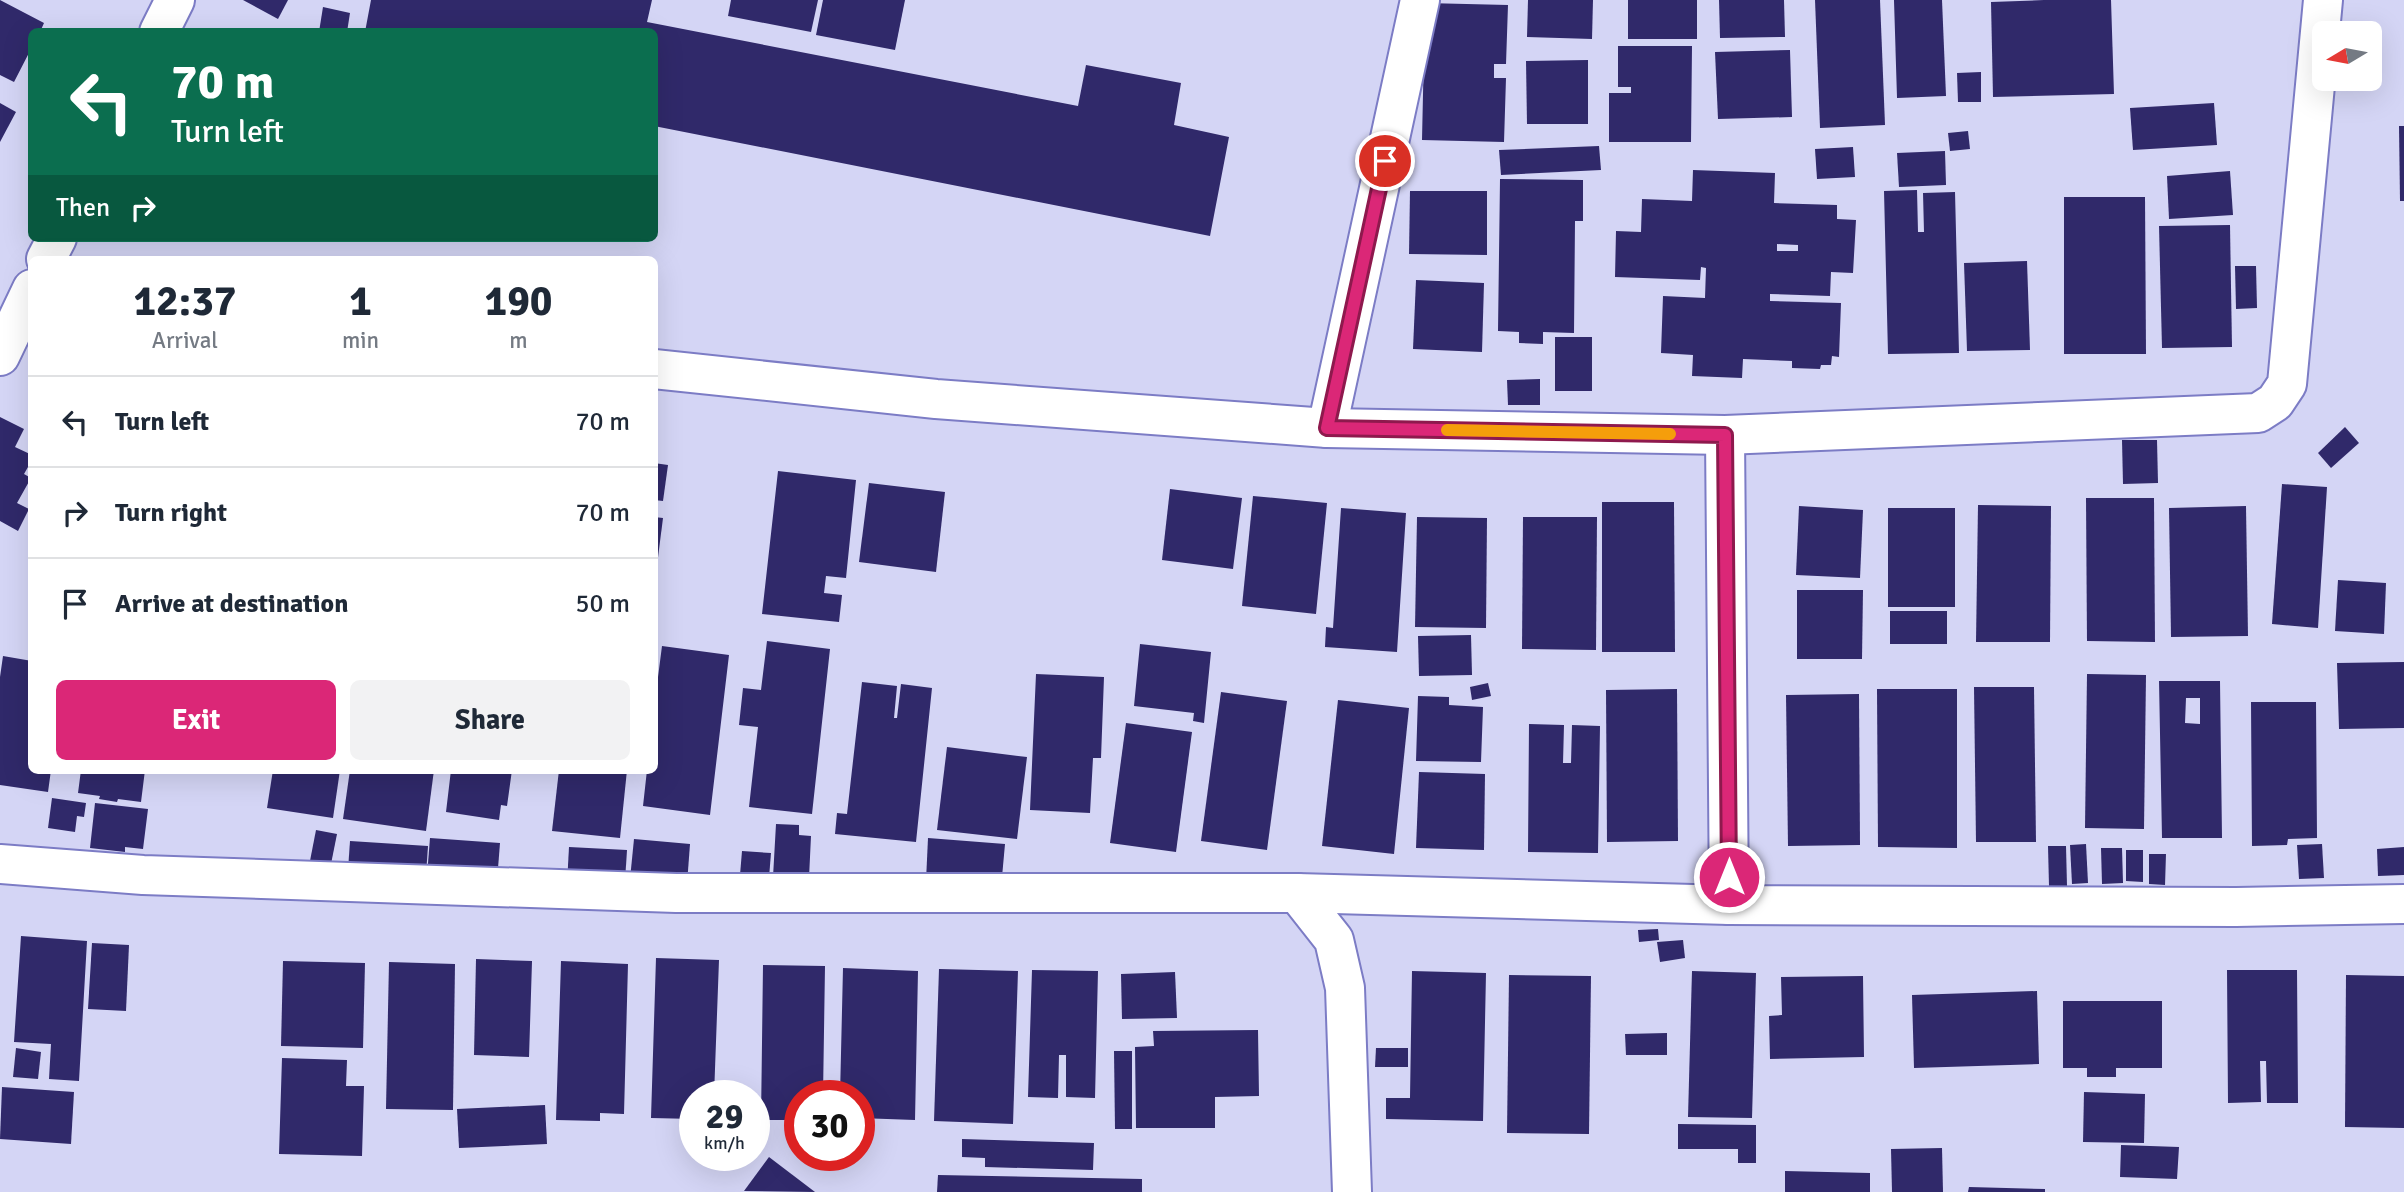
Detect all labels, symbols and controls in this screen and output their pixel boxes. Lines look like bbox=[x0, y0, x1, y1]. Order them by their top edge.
north arrow bbox=[2312, 21, 2382, 91]
map controls bbox=[2312, 21, 2382, 91]
text: 70 m bbox=[171, 52, 274, 112]
icon: left bbox=[56, 56, 147, 147]
text: Turn left bbox=[171, 112, 284, 151]
pin bbox=[1355, 131, 1415, 191]
icon: arrive bbox=[1366, 142, 1404, 180]
icon: right bbox=[124, 189, 162, 227]
text: Then bbox=[56, 192, 110, 224]
text: 12:37 bbox=[133, 276, 237, 327]
text: 1 bbox=[349, 276, 372, 327]
text: 190 bbox=[484, 276, 553, 327]
text: Arrival bbox=[152, 326, 218, 355]
text: min bbox=[342, 326, 379, 355]
text: m bbox=[509, 326, 528, 355]
icon: left bbox=[56, 403, 94, 441]
text: Turn left bbox=[115, 406, 209, 438]
text: 70 m bbox=[575, 406, 630, 438]
icon: right bbox=[56, 494, 94, 532]
text: Turn right bbox=[115, 497, 227, 529]
text: 70 m bbox=[575, 497, 630, 529]
icon: arrive bbox=[56, 585, 94, 623]
text: Arrive at destination bbox=[115, 588, 348, 620]
text: 50 m bbox=[575, 588, 630, 620]
button: Exit bbox=[56, 680, 336, 760]
button: Share bbox=[350, 680, 630, 760]
position arrow bbox=[1692, 840, 1766, 914]
speed limit sign: 30 bbox=[784, 1080, 875, 1171]
text: 29 bbox=[706, 1095, 743, 1138]
text: km/h bbox=[704, 1132, 745, 1154]

